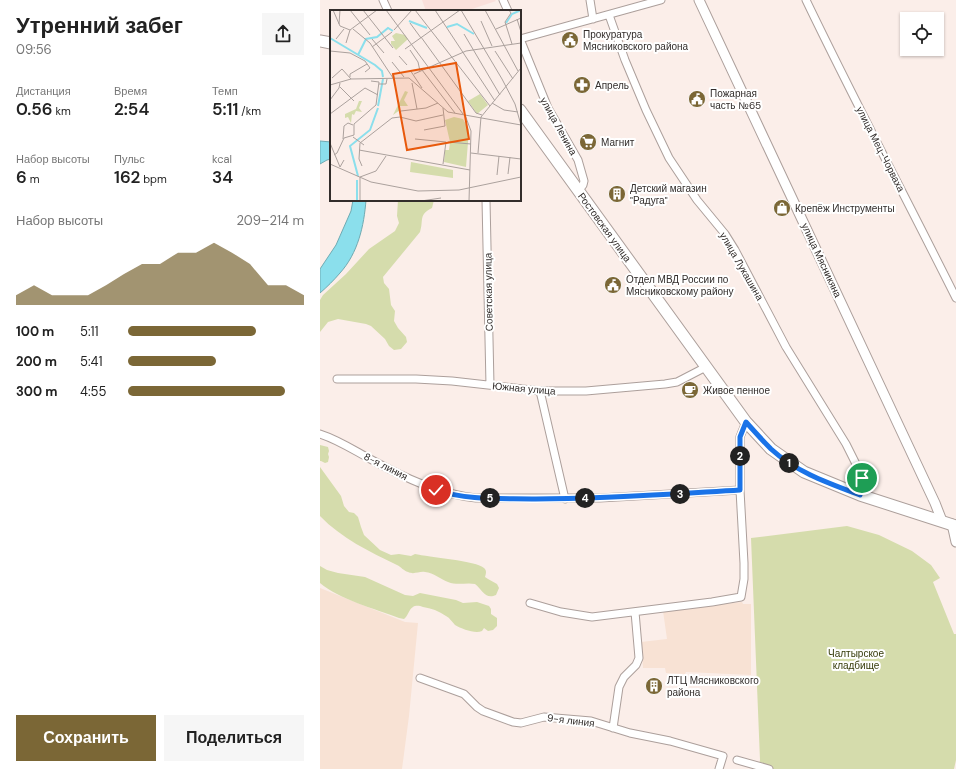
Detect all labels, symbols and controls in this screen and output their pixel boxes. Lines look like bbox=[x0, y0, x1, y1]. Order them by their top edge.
inset map bbox=[330, 10, 521, 201]
text: Утренний забег bbox=[16, 11, 183, 40]
map controls bbox=[900, 12, 944, 56]
button: locate bbox=[900, 12, 944, 56]
button: share bbox=[262, 13, 304, 55]
place label: Прокуратура Мясниковского района bbox=[583, 28, 689, 53]
public building icon: Прокуратура Мясниковского района bbox=[560, 30, 580, 50]
text: 09:56 bbox=[16, 41, 52, 58]
pharmacy icon: Апрель bbox=[572, 75, 592, 95]
place label: Апрель bbox=[595, 79, 629, 92]
text: Дистанция bbox=[16, 84, 71, 98]
text: Время bbox=[114, 84, 147, 98]
text: Темп bbox=[212, 84, 238, 98]
place label: Пожарная часть №65 bbox=[710, 87, 761, 112]
public building icon: Пожарная часть №65 bbox=[687, 89, 707, 109]
street label: улица Ленина bbox=[537, 95, 580, 158]
text: 0.56 bbox=[16, 98, 52, 120]
text: 2:54 bbox=[114, 98, 149, 120]
text: 5:11 bbox=[212, 98, 238, 120]
text: km bbox=[52, 104, 71, 118]
text: /km bbox=[238, 104, 261, 118]
street label: улица Мец-Чорваха bbox=[853, 104, 908, 195]
supermarket icon: Магнит bbox=[578, 132, 598, 152]
place label: Магнит bbox=[601, 136, 635, 149]
text: Набор высоты bbox=[16, 152, 90, 166]
text: Пульс bbox=[114, 152, 145, 166]
text: kcal bbox=[212, 152, 232, 166]
text: 6 bbox=[16, 166, 27, 188]
text: 162 bbox=[114, 166, 140, 188]
text: 34 bbox=[212, 166, 233, 188]
text: m bbox=[27, 172, 40, 186]
text: bpm bbox=[140, 172, 167, 186]
place label: Детский магазин "Радуга" bbox=[630, 182, 707, 207]
building icon: Детский магазин "Радуга" bbox=[607, 184, 627, 204]
street label: Ростовская улица bbox=[575, 190, 634, 265]
shop icon: Крепёж Инструменты bbox=[772, 198, 792, 218]
place label: Крепёж Инструменты bbox=[795, 202, 895, 215]
text: Набор высоты bbox=[16, 212, 103, 229]
text: 209–214 m bbox=[236, 212, 304, 229]
street label: улица Мясникяна bbox=[799, 221, 845, 300]
street label: улица Лукашина bbox=[717, 230, 767, 303]
street label: Советская улица bbox=[481, 252, 496, 331]
place label: Отдел МВД России по Мясниковскому району bbox=[626, 273, 734, 298]
public building icon: Отдел МВД России по Мясниковскому району bbox=[603, 275, 623, 295]
text: 100 m bbox=[16, 323, 54, 340]
text: 5:11 bbox=[80, 323, 99, 340]
text: 200 m bbox=[16, 353, 57, 370]
text: 5:41 bbox=[80, 353, 103, 370]
street label: Южная улица bbox=[492, 379, 557, 398]
cafe icon: Живое пенное bbox=[680, 380, 700, 400]
text: 300 m bbox=[16, 383, 57, 400]
text: 4:55 bbox=[80, 383, 106, 400]
place label: Живое пенное bbox=[703, 384, 770, 397]
pin: 2 bbox=[730, 446, 750, 466]
text: 2 bbox=[737, 449, 743, 463]
street label: 8-я линия bbox=[362, 450, 410, 483]
pin: 1 bbox=[779, 453, 799, 473]
text: 1 bbox=[787, 456, 791, 470]
pin bbox=[845, 461, 879, 495]
icon: arrive bbox=[851, 467, 873, 489]
pin bbox=[419, 473, 453, 507]
icon: check bbox=[425, 479, 447, 501]
pin: 3 bbox=[670, 484, 690, 504]
text: 3 bbox=[677, 487, 683, 501]
pin: 5 bbox=[480, 488, 500, 508]
pin: 4 bbox=[575, 488, 595, 508]
text: 5 bbox=[487, 491, 493, 505]
text: 4 bbox=[581, 491, 589, 505]
park label: Чалтырское кладбище bbox=[828, 647, 884, 672]
place label: ЛТЦ Мясниковского района bbox=[667, 674, 759, 699]
building icon: ЛТЦ Мясниковского района bbox=[644, 676, 664, 696]
street label: 9-я линия bbox=[546, 711, 595, 730]
button: Сохранить bbox=[16, 715, 156, 761]
button: Поделиться bbox=[164, 715, 304, 761]

